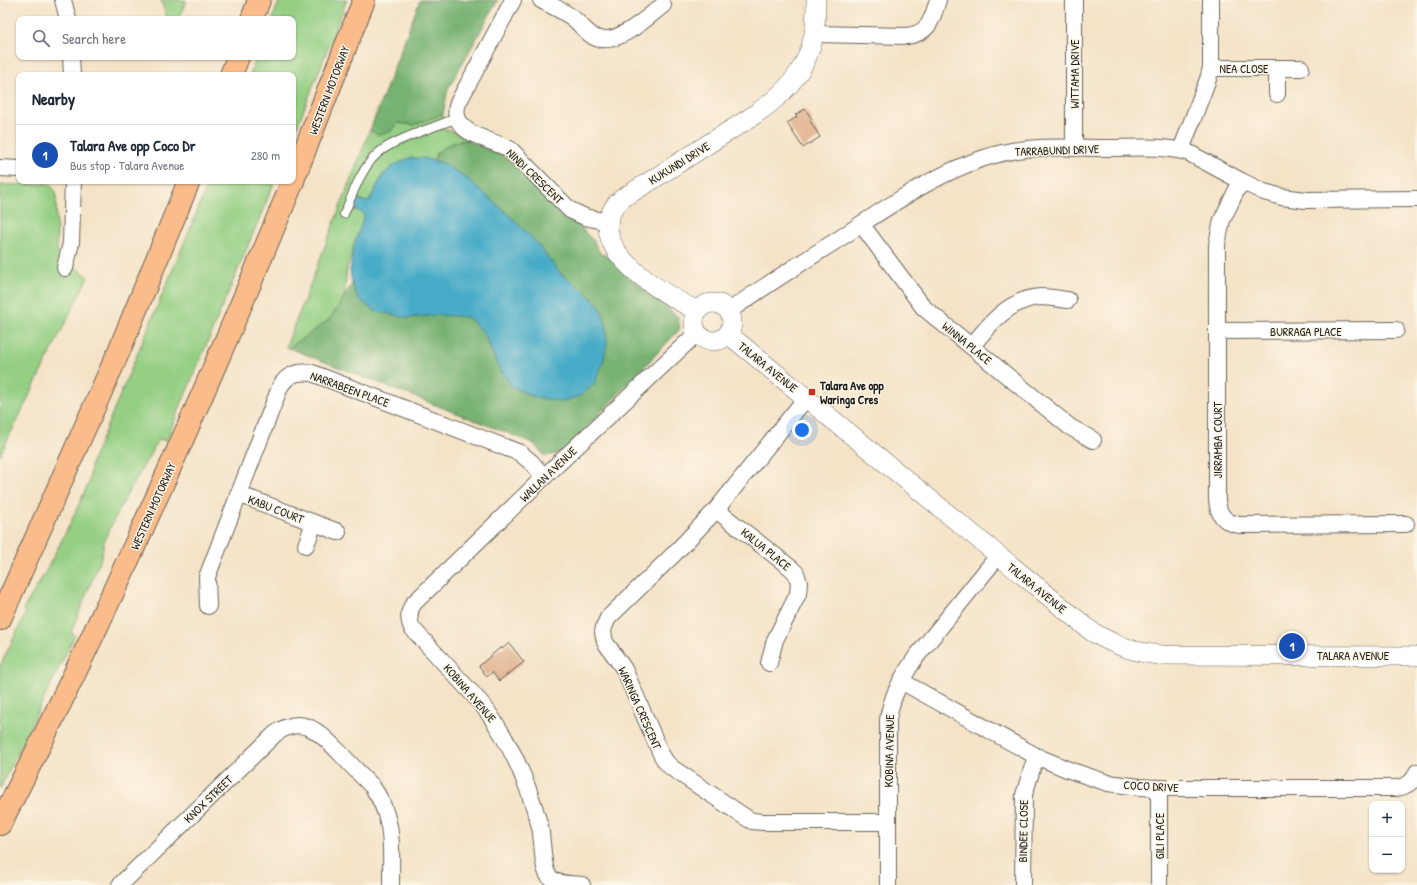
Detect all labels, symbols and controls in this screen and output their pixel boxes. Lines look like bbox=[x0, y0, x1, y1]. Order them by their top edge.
search box bbox=[16, 16, 296, 60]
icon: search bbox=[30, 27, 52, 49]
text: Search here bbox=[62, 28, 126, 49]
street label: WITTAMA DRIVE bbox=[1066, 39, 1083, 109]
street label: WESTERN MOTORWAY bbox=[304, 43, 354, 137]
street label: NEA CLOSE bbox=[1220, 60, 1269, 77]
text: Nearby bbox=[32, 87, 75, 110]
text: Talara Ave opp Coco Dr bbox=[70, 135, 195, 156]
street label: KUKUNDI DRIVE bbox=[645, 137, 714, 189]
street label: TARRABUNDI DRIVE bbox=[1014, 140, 1100, 160]
street label: NINDI CRESCENT bbox=[503, 144, 568, 208]
text: 1 bbox=[43, 146, 47, 164]
text: 280 m bbox=[251, 146, 280, 164]
text: Bus stop · Talara Avenue bbox=[70, 156, 184, 174]
street label: WINNA PLACE bbox=[939, 318, 996, 369]
street label: BURRAGA PLACE bbox=[1270, 323, 1343, 340]
street label: TALARA AVENUE bbox=[735, 338, 802, 397]
street label: NARRABEEN PLACE bbox=[308, 367, 392, 411]
place label: Talara Ave opp Waringa Cres bbox=[819, 377, 884, 409]
marker: Talara Ave opp Waringa Cres bbox=[807, 387, 817, 397]
street label: JIRRAMBA COURT bbox=[1209, 401, 1226, 478]
your location bbox=[792, 420, 812, 440]
street label: WALLAN AVENUE bbox=[516, 442, 581, 506]
street label: WESTERN MOTORWAY bbox=[126, 459, 180, 552]
street label: KABU COURT bbox=[246, 491, 307, 528]
street label: KALUA PLACE bbox=[737, 524, 795, 575]
street label: TALARA AVENUE bbox=[1004, 559, 1071, 618]
pin: 1 bbox=[1279, 631, 1305, 661]
street label: TALARA AVENUE bbox=[1317, 647, 1390, 664]
street label: KOBINA AVENUE bbox=[440, 660, 501, 727]
street label: WARINGA CRESCENT bbox=[614, 664, 666, 752]
street label: KOBINA AVENUE bbox=[880, 714, 898, 788]
street label: KNOX STREET bbox=[180, 771, 237, 827]
street label: COCO DRIVE bbox=[1123, 776, 1180, 796]
street label: BINDEE CLOSE bbox=[1014, 799, 1032, 863]
map controls bbox=[1369, 801, 1405, 873]
button: + bbox=[1369, 801, 1405, 837]
street label: GILI PLACE bbox=[1151, 812, 1168, 859]
button: − bbox=[1369, 837, 1405, 873]

